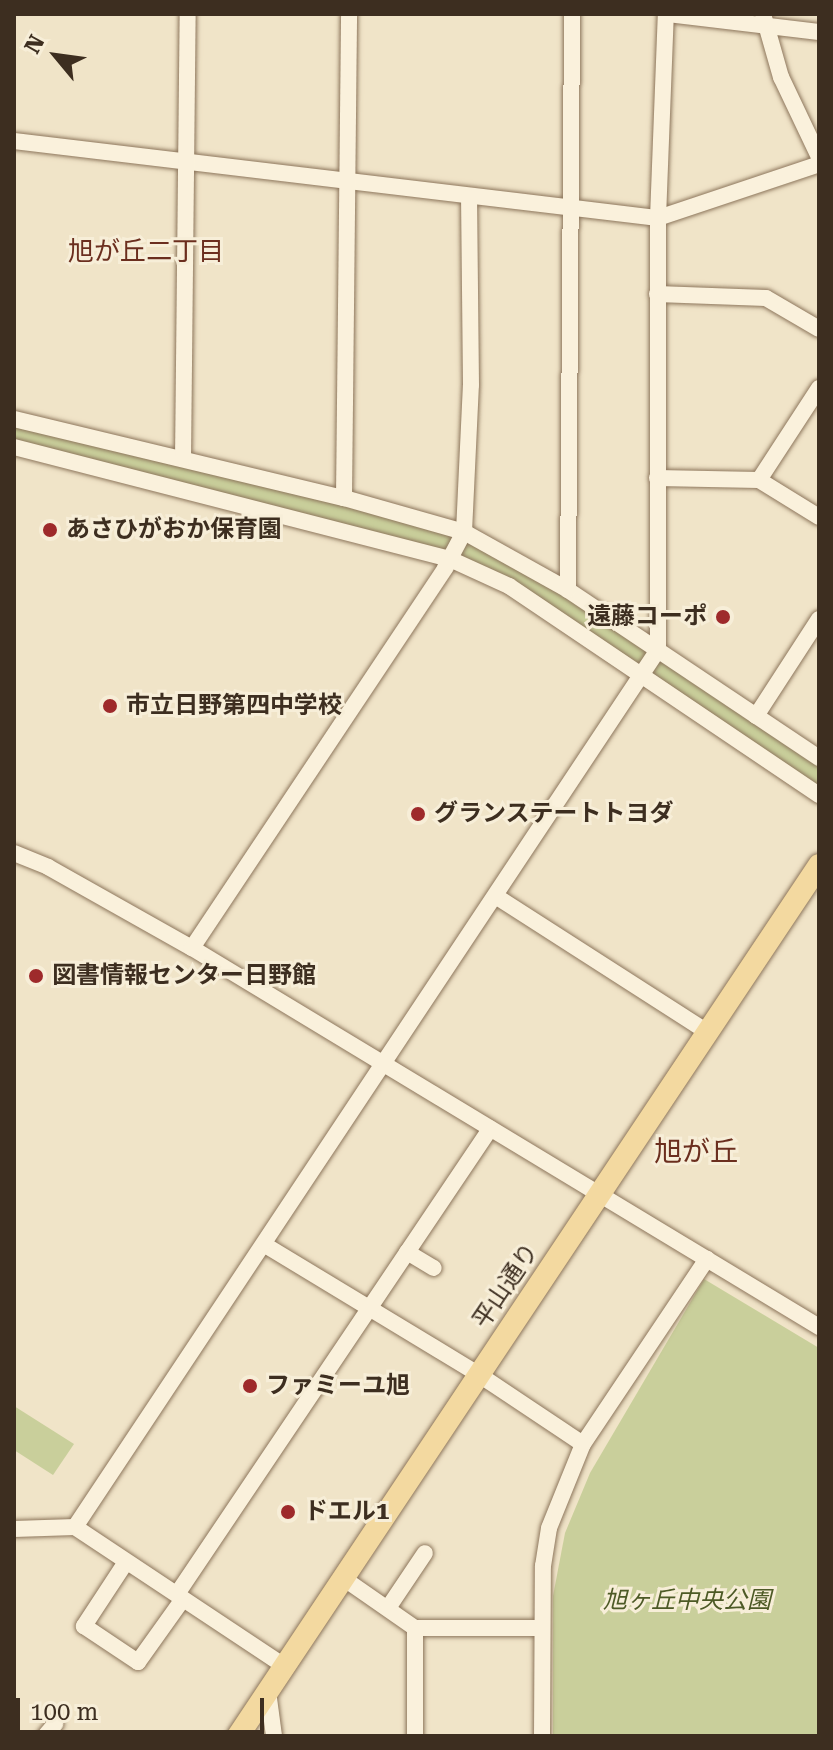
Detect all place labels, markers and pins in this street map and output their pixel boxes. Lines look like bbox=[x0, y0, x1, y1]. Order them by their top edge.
place label: あさひがおか保育園 bbox=[66, 516, 282, 544]
marker: あさひがおか保育園 bbox=[41, 521, 59, 539]
place label: 遠藤コーポ bbox=[587, 603, 707, 631]
marker: 遠藤コーポ bbox=[714, 608, 732, 626]
place label: 市立日野第四中学校 bbox=[126, 692, 342, 720]
marker: 市立日野第四中学校 bbox=[101, 697, 119, 715]
place label: グランステートトヨダ bbox=[434, 800, 674, 828]
marker: グランステートトヨダ bbox=[409, 805, 427, 823]
place label: 図書情報センター日野館 bbox=[52, 962, 316, 990]
marker: 図書情報センター日野館 bbox=[27, 967, 45, 985]
place label: ファミーユ旭 bbox=[266, 1372, 410, 1400]
marker: ファミーユ旭 bbox=[241, 1377, 259, 1395]
place label: ドエル1 bbox=[304, 1498, 389, 1526]
marker: ドエル1 bbox=[279, 1503, 297, 1521]

